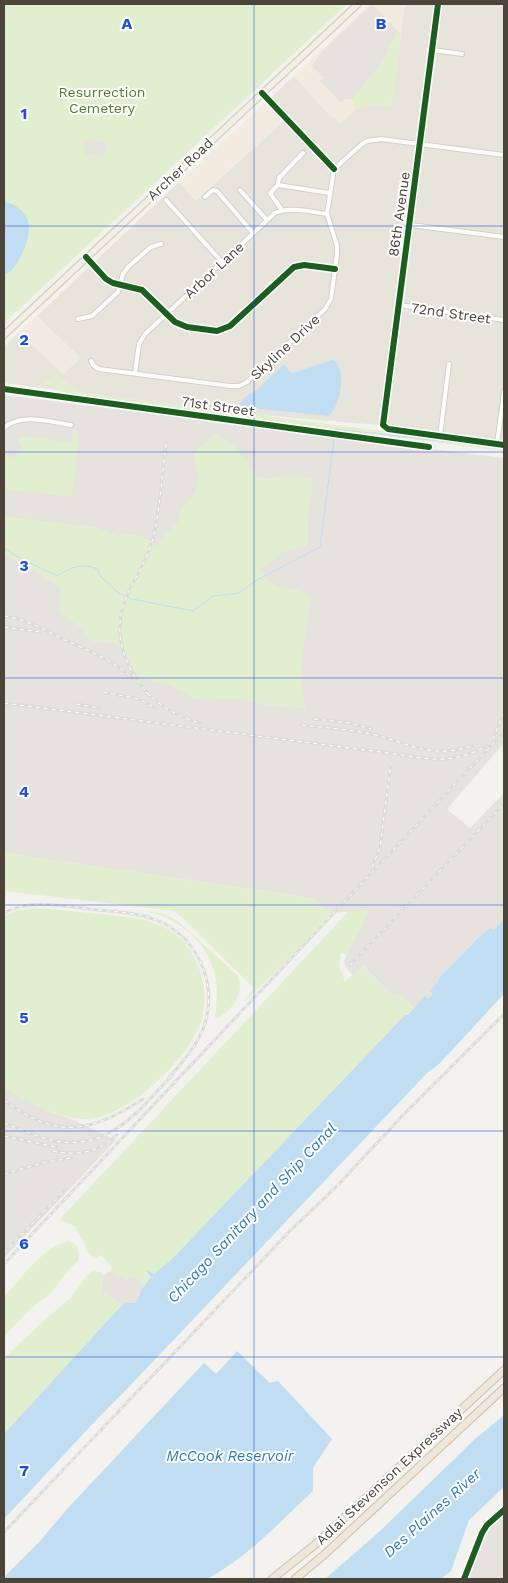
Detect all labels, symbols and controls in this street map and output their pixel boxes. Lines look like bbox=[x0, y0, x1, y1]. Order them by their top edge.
text: A bbox=[122, 14, 133, 33]
text: B bbox=[376, 14, 387, 33]
park label: Resurrection Cemetery bbox=[59, 84, 145, 116]
text: 1 bbox=[21, 104, 27, 123]
street label: Archer Road bbox=[144, 135, 216, 203]
street label: 86th Avenue bbox=[385, 171, 413, 257]
street label: Arbor Lane bbox=[181, 238, 247, 302]
street label: 72nd Street bbox=[410, 299, 492, 327]
street label: Skyline Drive bbox=[247, 311, 323, 383]
text: 2 bbox=[19, 330, 29, 349]
street label: 71st Street bbox=[181, 393, 256, 419]
text: 3 bbox=[19, 556, 29, 575]
text: 4 bbox=[19, 782, 29, 801]
text: 5 bbox=[19, 1008, 29, 1027]
water label: Chicago Sanitary and Ship Canal bbox=[164, 1119, 341, 1307]
text: 6 bbox=[19, 1234, 29, 1253]
street label: Adlai Stevenson Expressway bbox=[313, 1403, 466, 1548]
water label: McCook Reservoir bbox=[166, 1447, 295, 1465]
text: 7 bbox=[19, 1461, 29, 1480]
water label: Des Plaines River bbox=[380, 1464, 485, 1561]

